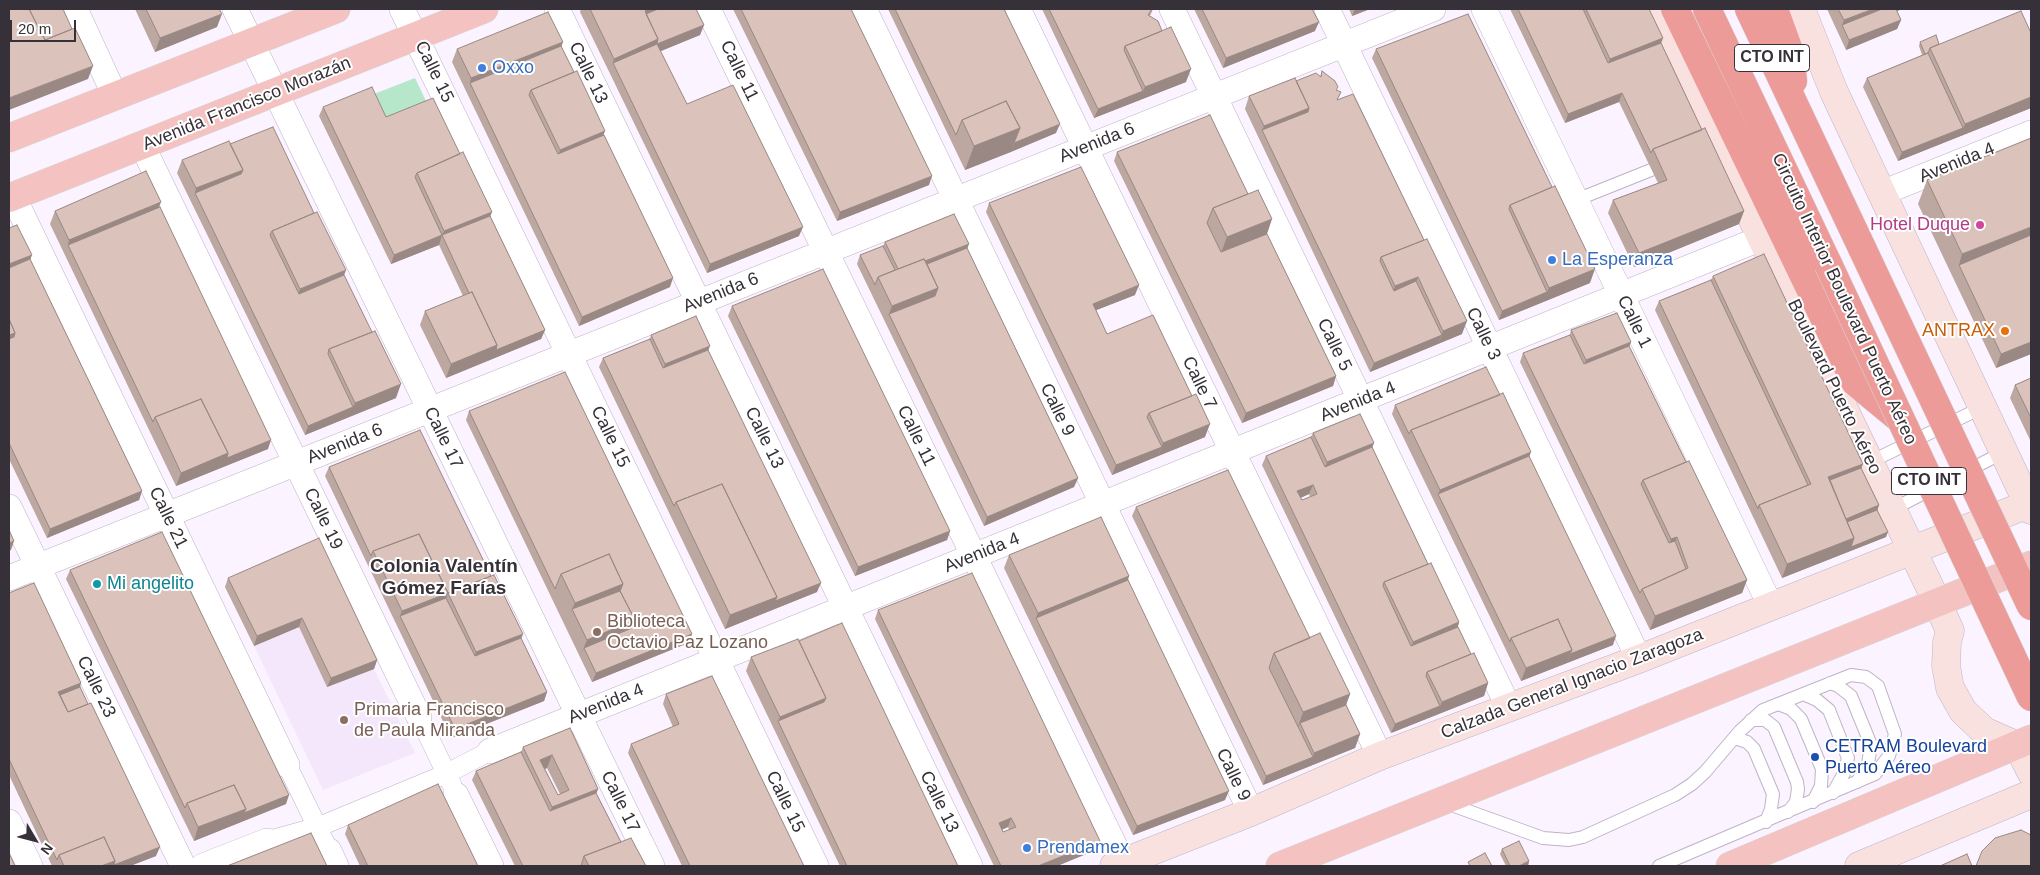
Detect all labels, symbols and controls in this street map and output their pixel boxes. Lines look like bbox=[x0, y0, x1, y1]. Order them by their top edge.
scale bar bbox=[12, 10, 79, 42]
text: 20 m bbox=[18, 20, 51, 37]
street label: Calle 11 bbox=[715, 37, 763, 105]
street label: Calle 15 bbox=[410, 38, 458, 106]
street label: Calle 13 bbox=[564, 39, 612, 107]
road number: CTO INT bbox=[1734, 44, 1810, 72]
street label: Avenida Francisco Morazán bbox=[140, 52, 354, 156]
place label: Oxxo bbox=[492, 57, 534, 79]
marker: Oxxo bbox=[476, 62, 488, 74]
street label: Avenida 6 bbox=[1056, 118, 1138, 168]
street label: Avenida 4 bbox=[1916, 138, 1998, 188]
street label: Circuito Interior Boulevard Puerto Aéreo bbox=[1767, 150, 1921, 448]
place label: Hotel Duque bbox=[1870, 214, 1970, 236]
marker: Hotel Duque bbox=[1974, 219, 1986, 231]
place label: La Esperanza bbox=[1562, 249, 1673, 271]
marker: La Esperanza bbox=[1546, 254, 1558, 266]
street label: Avenida 6 bbox=[680, 268, 762, 318]
street label: Calle 1 bbox=[1612, 292, 1656, 352]
street label: Boulevard Puerto Aéreo bbox=[1782, 296, 1886, 478]
street label: Calle 3 bbox=[1461, 304, 1505, 364]
street label: Calle 5 bbox=[1312, 315, 1356, 375]
place label: ANTRAX bbox=[1922, 320, 1995, 342]
marker: ANTRAX bbox=[1999, 325, 2011, 337]
street label: Calle 7 bbox=[1177, 353, 1221, 413]
street label: Avenida 4 bbox=[1317, 377, 1399, 427]
street label: Calle 9 bbox=[1035, 380, 1079, 440]
street label: Calle 11 bbox=[892, 402, 940, 470]
street label: Calle 15 bbox=[586, 403, 634, 471]
street label: Calle 17 bbox=[419, 404, 467, 472]
street label: Calle 13 bbox=[740, 404, 788, 472]
street label: Avenida 6 bbox=[304, 419, 386, 469]
road number: CTO INT bbox=[1892, 468, 1966, 494]
street label: Calle 21 bbox=[144, 484, 192, 552]
street label: Calle 19 bbox=[299, 485, 347, 553]
street label: Avenida 4 bbox=[941, 528, 1023, 578]
district label: Colonia Valentín Gómez Farías bbox=[370, 556, 518, 600]
place label: Mi angelito bbox=[107, 573, 194, 595]
marker: Mi angelito bbox=[91, 578, 103, 590]
place label: Biblioteca Octavio Paz Lozano bbox=[607, 611, 768, 654]
street label: Calzada General Ignacio Zaragoza bbox=[1438, 624, 1706, 744]
marker: Biblioteca Octavio Paz Lozano bbox=[591, 626, 603, 638]
street label: Calle 23 bbox=[72, 653, 120, 721]
street label: Avenida 4 bbox=[565, 679, 647, 729]
place label: Primaria Francisco de Paula Miranda bbox=[354, 699, 504, 742]
marker: Primaria Francisco de Paula Miranda bbox=[338, 714, 350, 726]
place label: CETRAM Boulevard Puerto Aéreo bbox=[1825, 736, 1987, 779]
street label: Calle 9 bbox=[1211, 745, 1255, 805]
marker: CETRAM Boulevard Puerto Aéreo bbox=[1809, 751, 1821, 763]
street label: Calle 17 bbox=[596, 768, 644, 836]
street label: Calle 15 bbox=[761, 768, 809, 836]
street label: Calle 13 bbox=[915, 768, 963, 836]
north arrow bbox=[10, 815, 60, 865]
place label: Prendamex bbox=[1037, 837, 1129, 859]
text: N bbox=[38, 840, 56, 858]
marker: Prendamex bbox=[1021, 842, 1033, 854]

